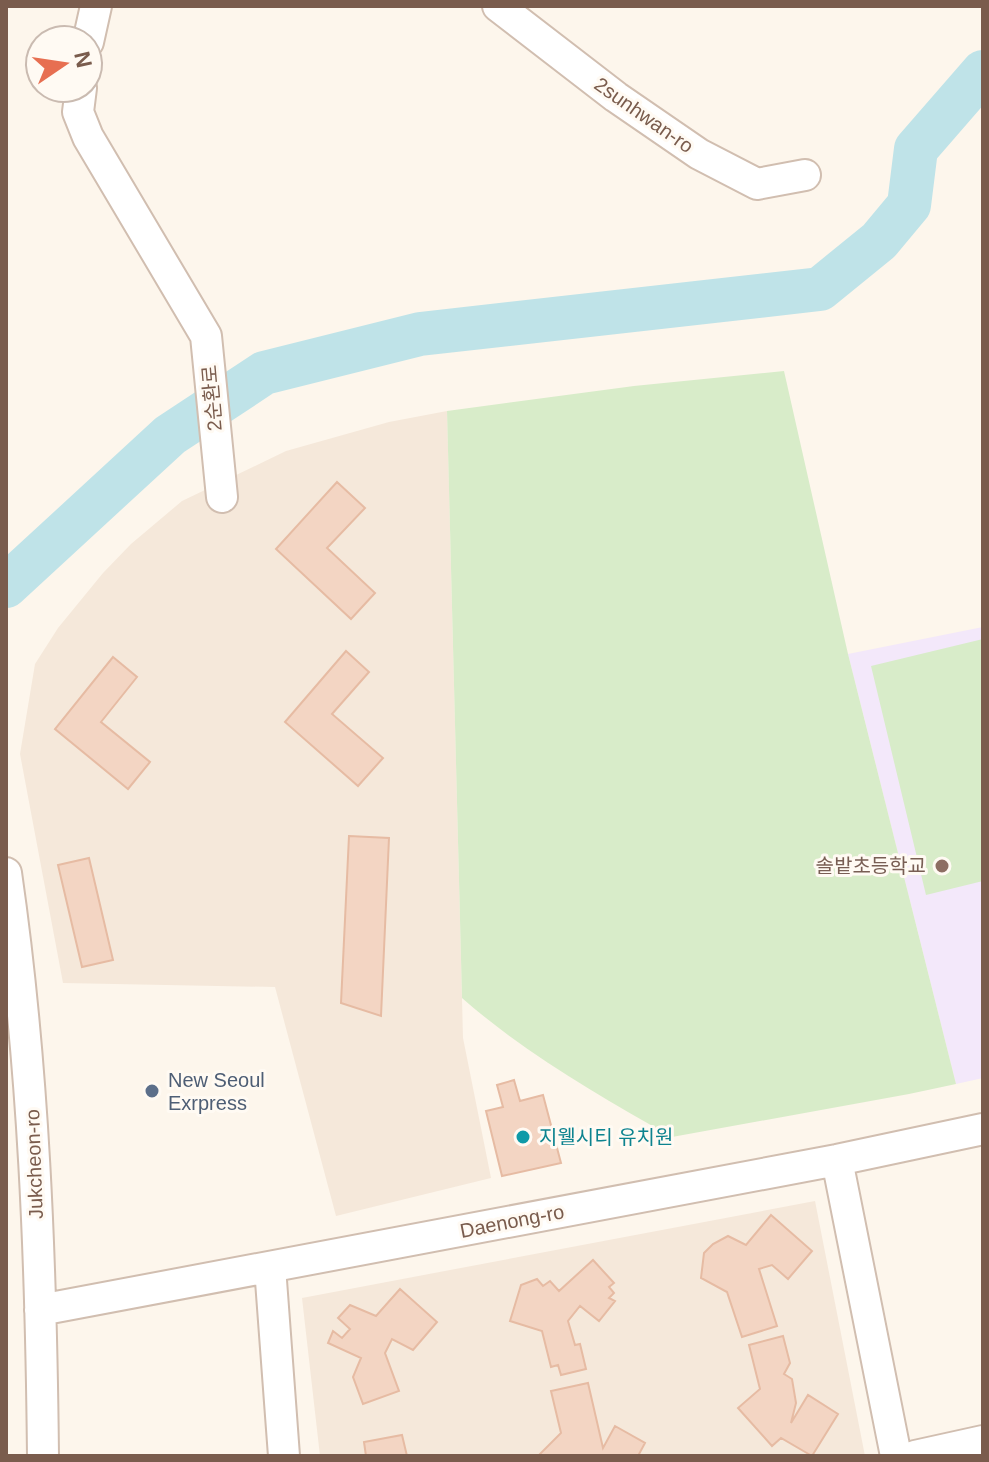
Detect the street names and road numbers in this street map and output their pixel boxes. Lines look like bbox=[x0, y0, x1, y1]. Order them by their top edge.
street label: 2sunhwan-ro bbox=[590, 73, 698, 157]
street label: 2순환로 bbox=[198, 364, 226, 432]
street label: Jukcheon-ro bbox=[21, 1109, 47, 1219]
street label: Daenong-ro bbox=[458, 1200, 566, 1242]

